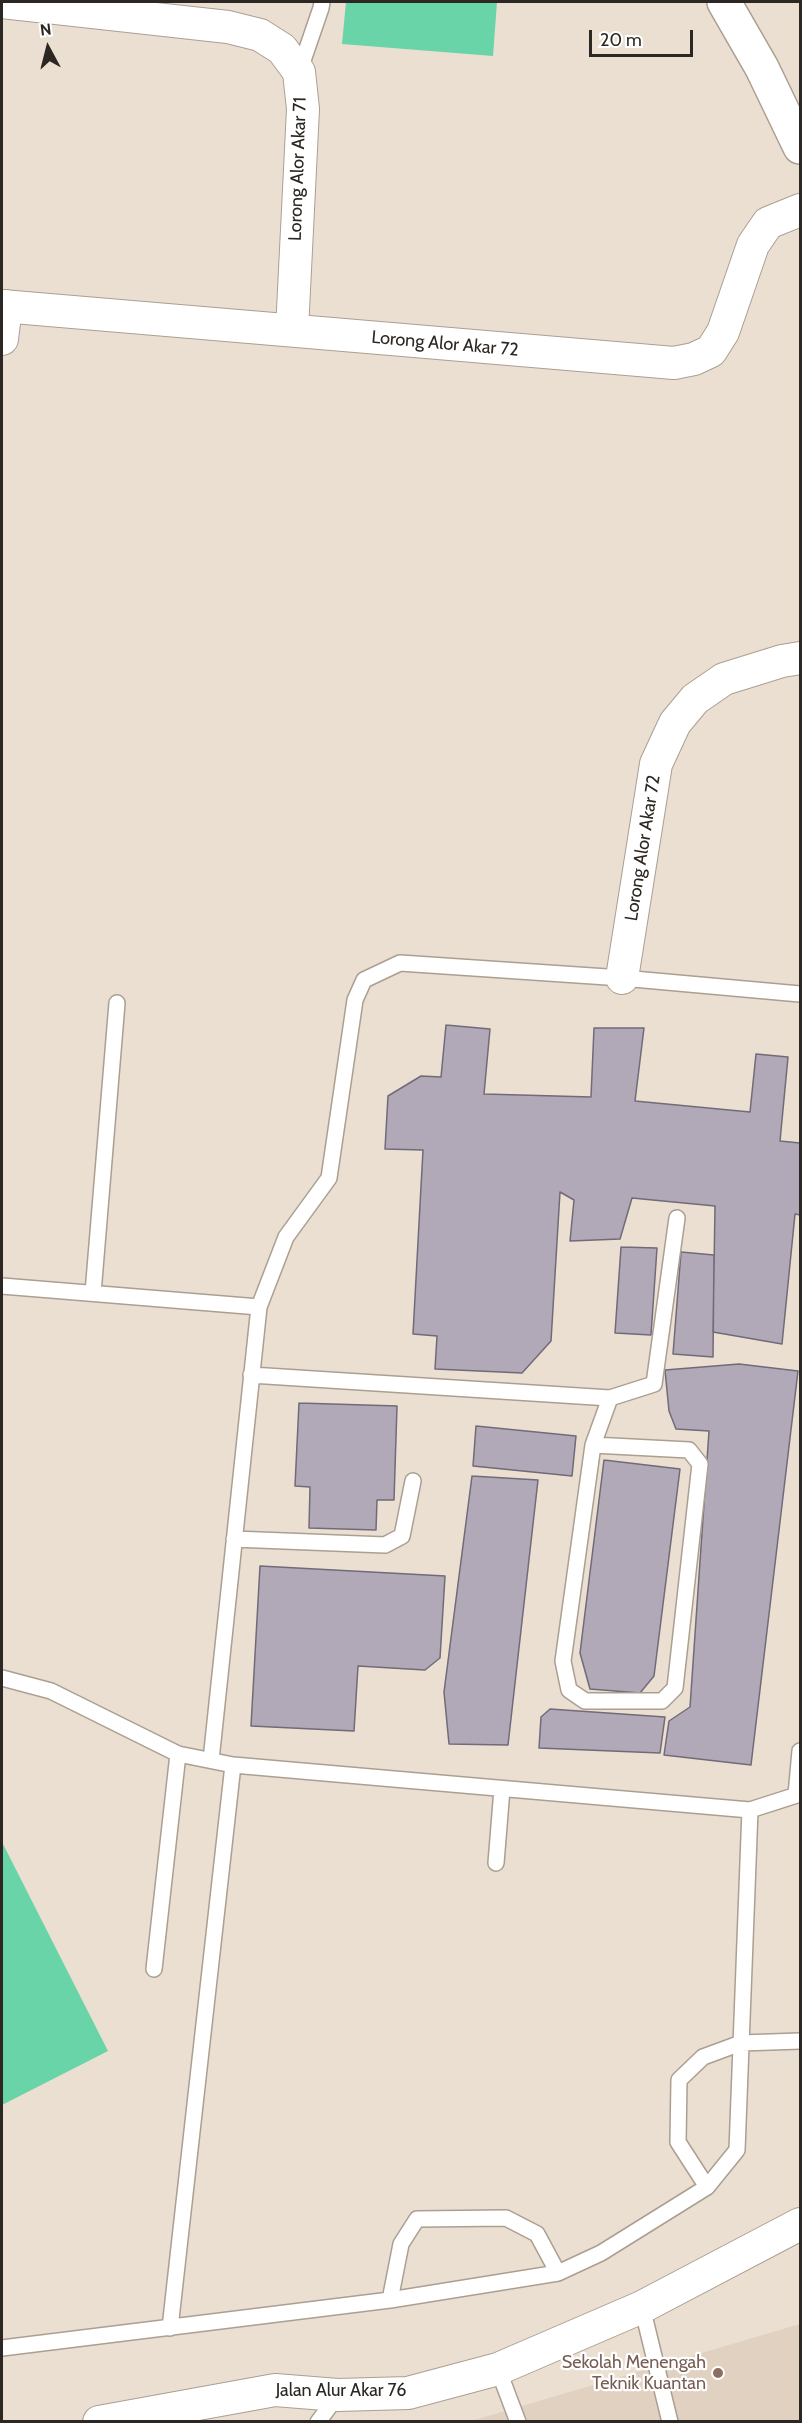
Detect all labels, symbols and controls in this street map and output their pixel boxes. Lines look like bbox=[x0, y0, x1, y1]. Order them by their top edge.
north arrow bbox=[18, 18, 78, 78]
scale bar bbox=[592, 18, 696, 56]
text: N bbox=[39, 20, 53, 40]
text: 20 m bbox=[600, 29, 642, 51]
street label: Lorong Alor Akar 71 bbox=[285, 97, 311, 241]
street label: Lorong Alor Akar 72 bbox=[370, 327, 520, 361]
street label: Lorong Alor Akar 72 bbox=[621, 773, 665, 923]
place label: Sekolah Menengah Teknik Kuantan bbox=[562, 2352, 706, 2394]
marker: Sekolah Menengah Teknik Kuantan bbox=[711, 2366, 725, 2380]
street label: Jalan Alur Akar 76 bbox=[276, 2380, 406, 2402]

